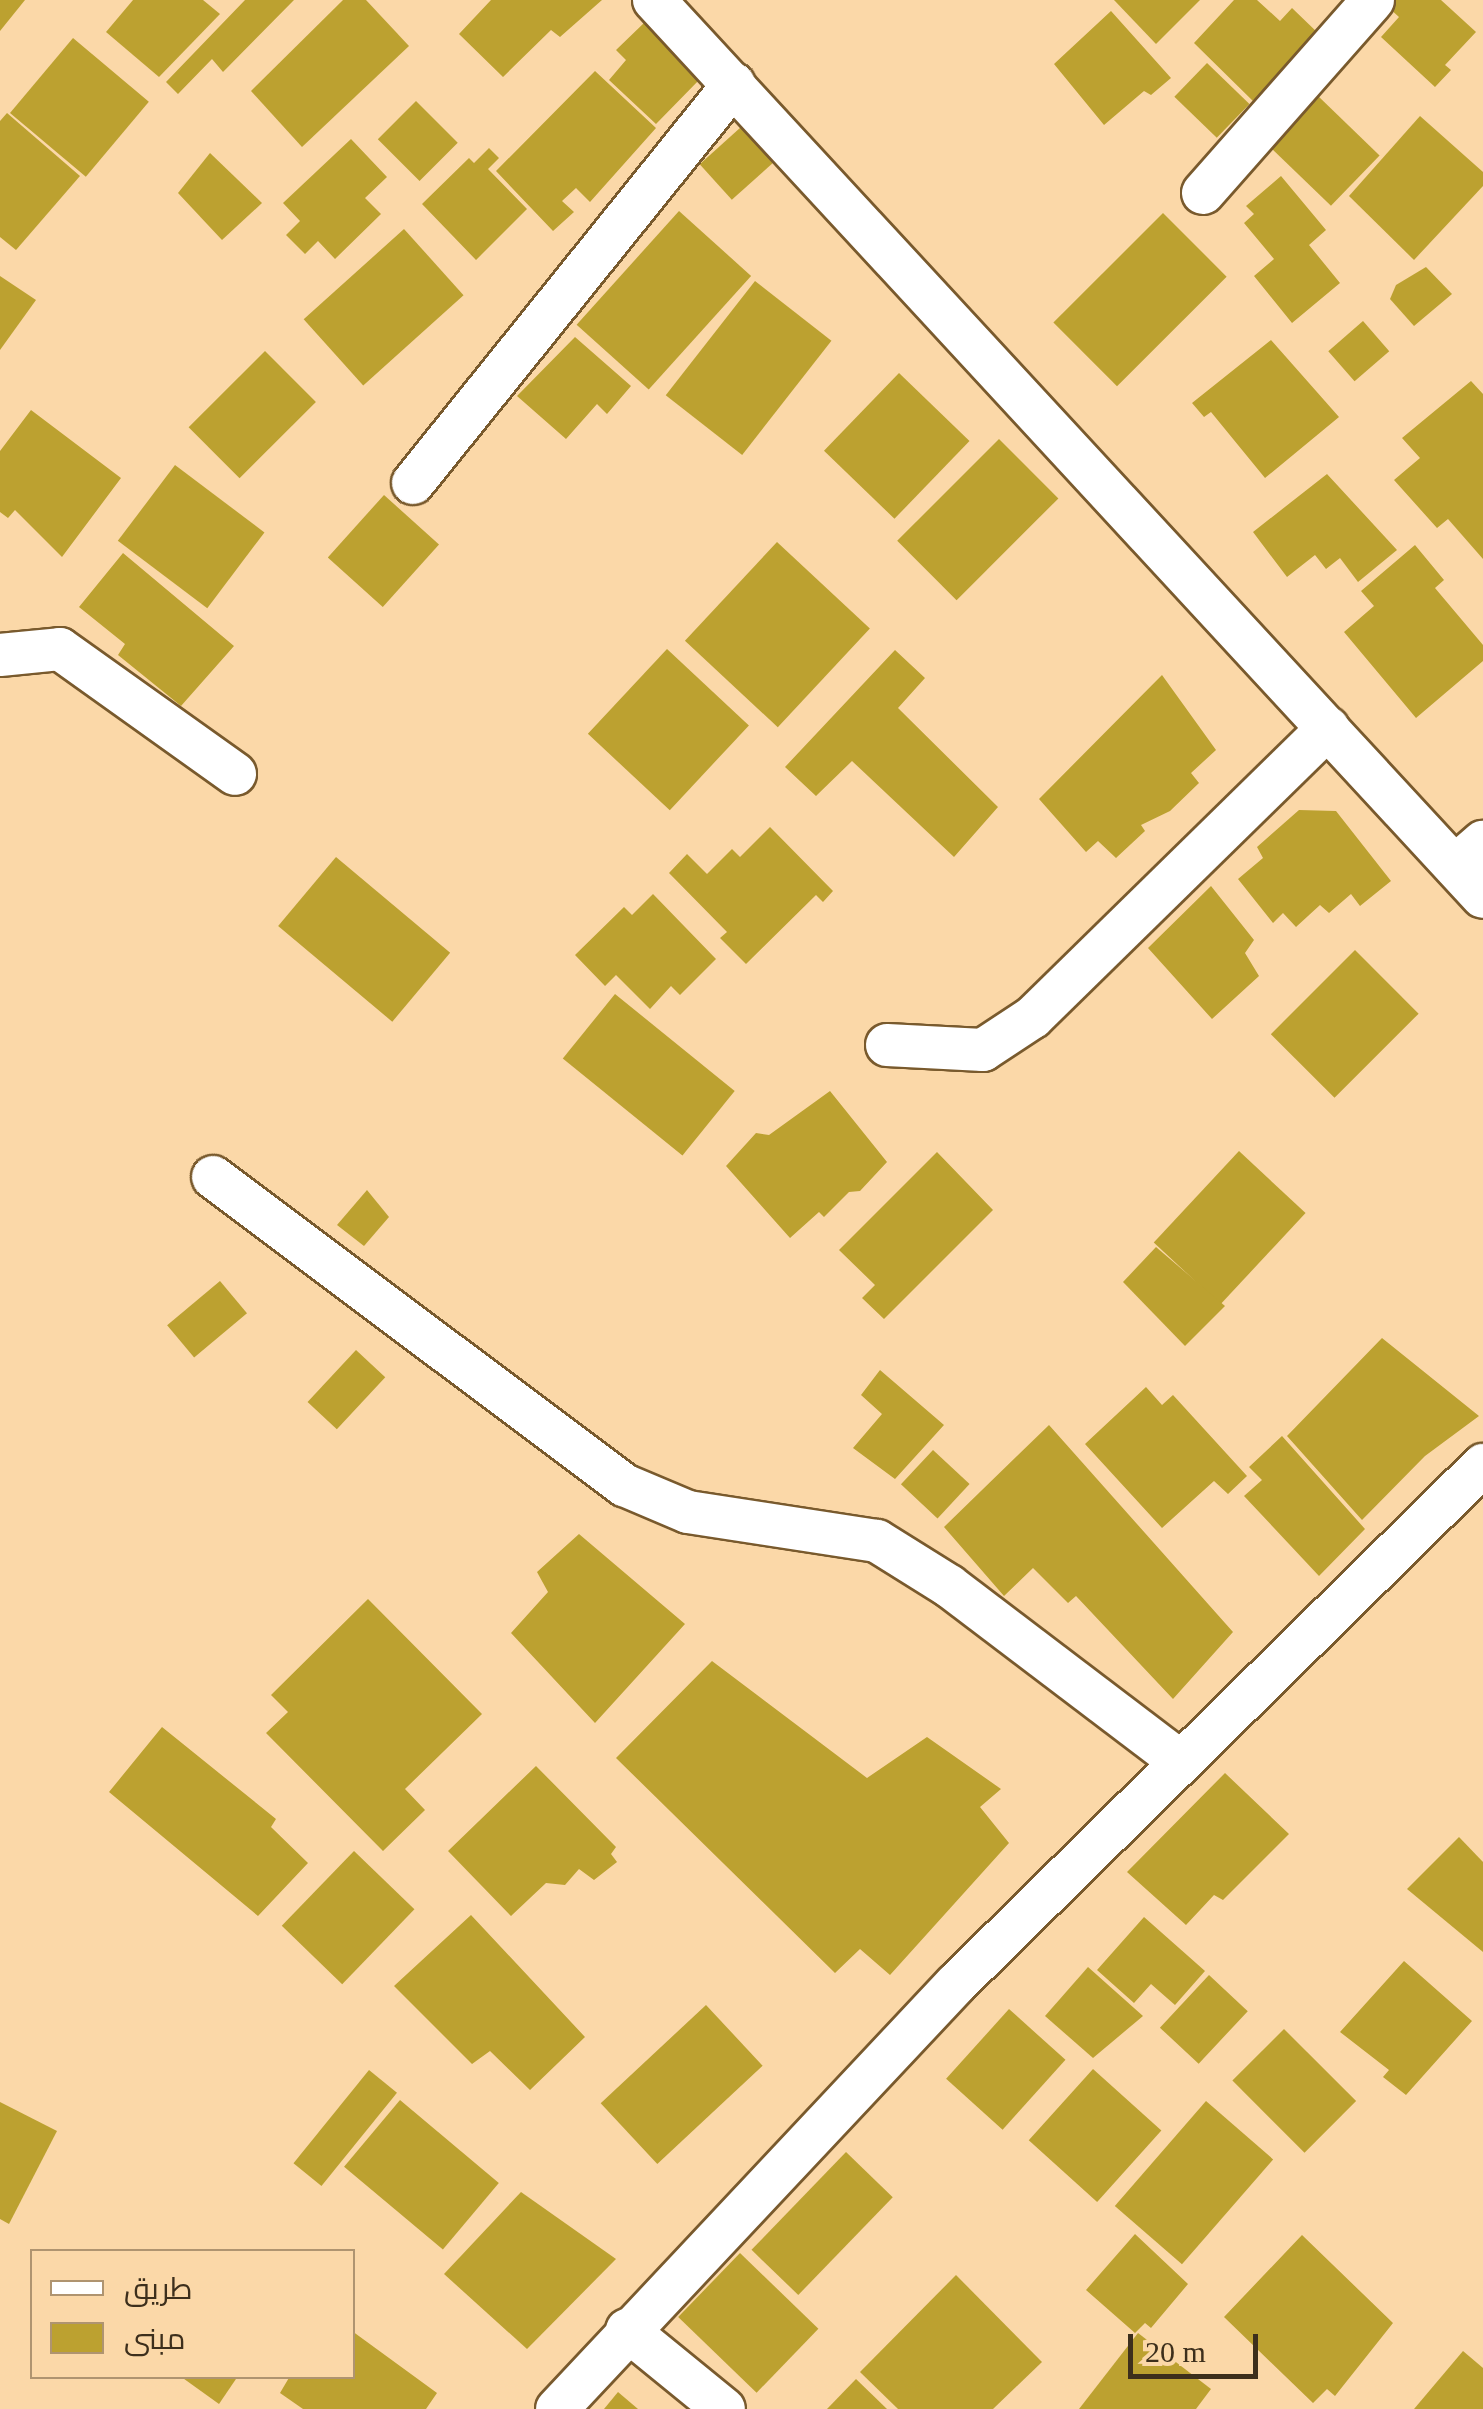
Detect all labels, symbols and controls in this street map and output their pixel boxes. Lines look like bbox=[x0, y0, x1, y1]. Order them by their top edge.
legend bbox=[30, 2249, 355, 2379]
text: طريق bbox=[124, 2272, 193, 2305]
scale bar bbox=[1133, 2314, 1263, 2376]
text: مبنى bbox=[124, 2322, 185, 2355]
text: 20 m bbox=[1145, 2335, 1206, 2368]

